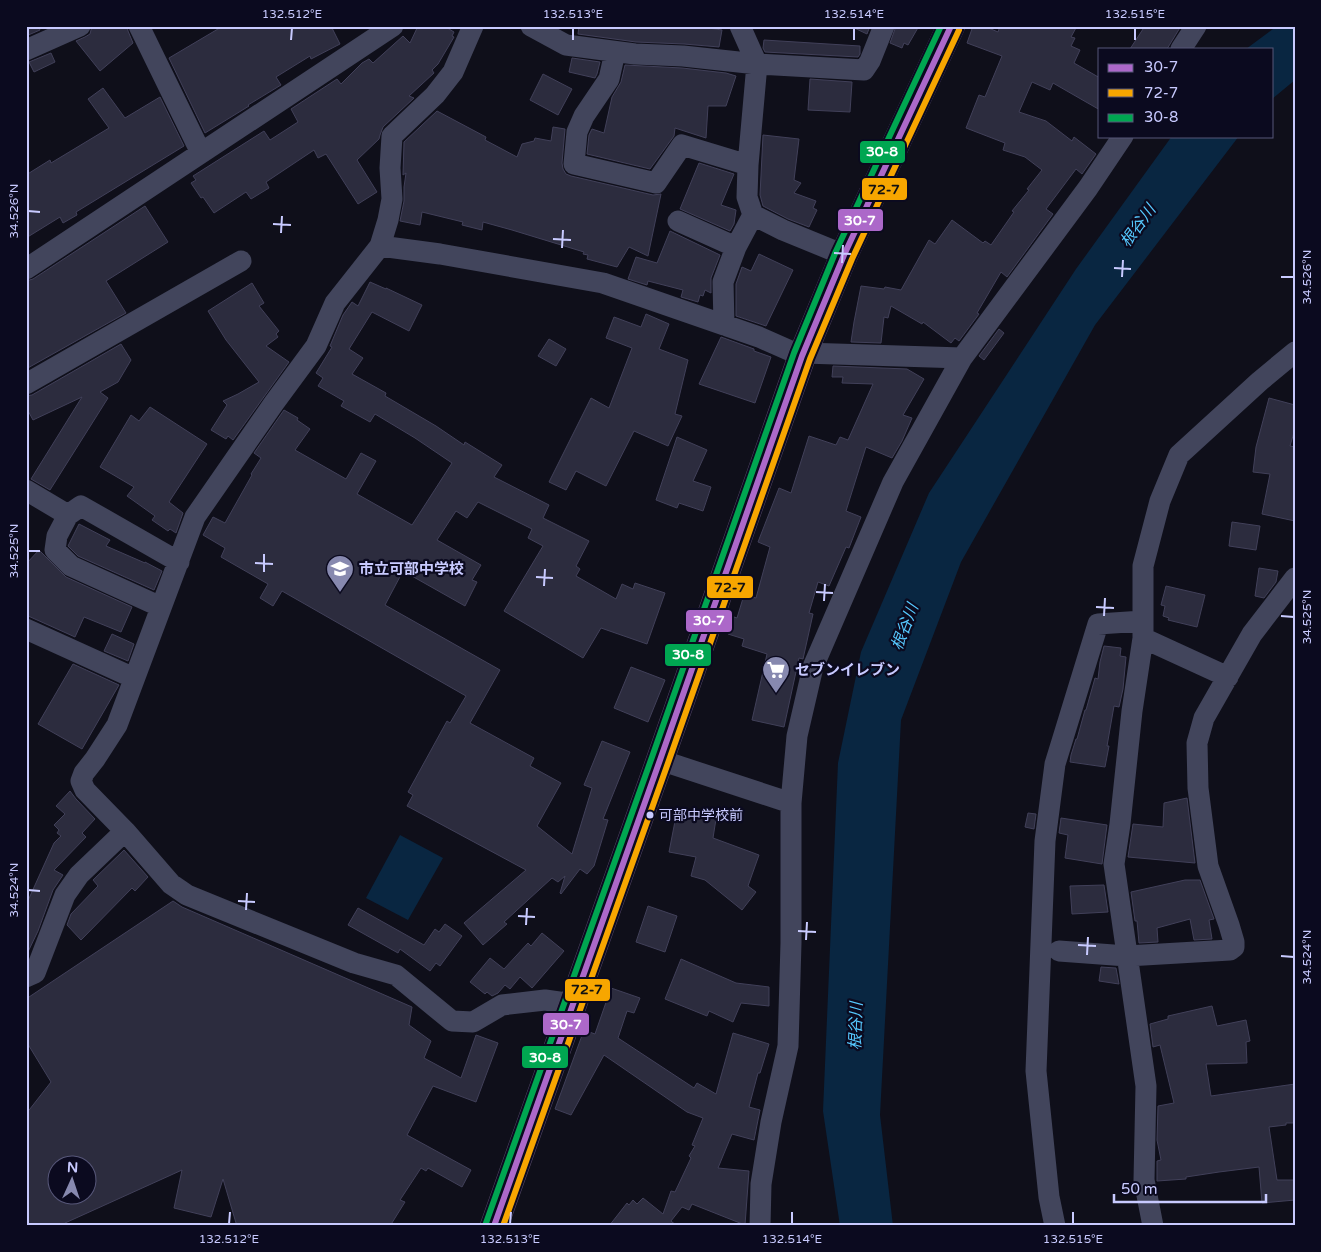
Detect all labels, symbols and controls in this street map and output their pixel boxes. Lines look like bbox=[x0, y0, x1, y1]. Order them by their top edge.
text: 132.512°E bbox=[262, 7, 323, 21]
text: 132.513°E bbox=[543, 7, 604, 21]
text: 132.514°E bbox=[824, 7, 885, 21]
text: 132.515°E bbox=[1105, 7, 1165, 21]
legend bbox=[1098, 48, 1274, 138]
text: 30-7 bbox=[1144, 58, 1178, 76]
text: 72-7 bbox=[1144, 84, 1178, 102]
text: 30-8 bbox=[1144, 108, 1178, 126]
line badge: 30-8 bbox=[859, 140, 906, 164]
text: 30-8 bbox=[866, 143, 898, 160]
line badge: 72-7 bbox=[861, 177, 908, 201]
text: 72-7 bbox=[868, 181, 900, 198]
text: 34.526°N bbox=[7, 184, 21, 238]
water label: 根谷川 bbox=[1116, 199, 1161, 251]
line badge: 30-7 bbox=[837, 208, 884, 232]
text: 30-7 bbox=[844, 212, 876, 229]
text: 34.526°N bbox=[1300, 250, 1314, 304]
text: 34.525°N bbox=[7, 524, 21, 578]
school or university icon: 市立可部中学校 bbox=[325, 554, 355, 593]
place label: 市立可部中学校 bbox=[359, 560, 464, 578]
line badge: 72-7 bbox=[706, 575, 754, 599]
text: 72-7 bbox=[714, 579, 746, 596]
text: 34.525°N bbox=[1300, 590, 1314, 644]
water label: 根谷川 bbox=[887, 599, 924, 653]
line badge: 30-7 bbox=[685, 609, 733, 633]
text: 30-7 bbox=[693, 612, 725, 629]
line badge: 30-8 bbox=[664, 643, 712, 667]
text: 30-8 bbox=[672, 646, 704, 663]
supermarket icon: セブンイレブン bbox=[761, 655, 791, 694]
place label: セブンイレブン bbox=[795, 661, 900, 679]
place label: 可部中学校前 bbox=[659, 807, 743, 824]
marker: 可部中学校前 bbox=[645, 810, 655, 820]
text: 34.524°N bbox=[7, 863, 21, 917]
text: 34.524°N bbox=[1300, 930, 1314, 984]
line badge: 72-7 bbox=[564, 978, 611, 1002]
text: 72-7 bbox=[571, 981, 603, 998]
water label: 根谷川 bbox=[845, 1000, 867, 1050]
line badge: 30-7 bbox=[542, 1012, 590, 1036]
text: 30-7 bbox=[550, 1016, 582, 1033]
line badge: 30-8 bbox=[521, 1045, 569, 1069]
text: 30-8 bbox=[529, 1049, 561, 1066]
north arrow bbox=[48, 1154, 98, 1204]
text: N bbox=[67, 1159, 79, 1176]
scale bar bbox=[1114, 1172, 1266, 1204]
text: 50 m bbox=[1121, 1180, 1158, 1198]
text: 132.512°E bbox=[199, 1232, 260, 1246]
text: 132.513°E bbox=[480, 1232, 541, 1246]
text: 132.514°E bbox=[762, 1232, 823, 1246]
text: 132.515°E bbox=[1043, 1232, 1103, 1246]

